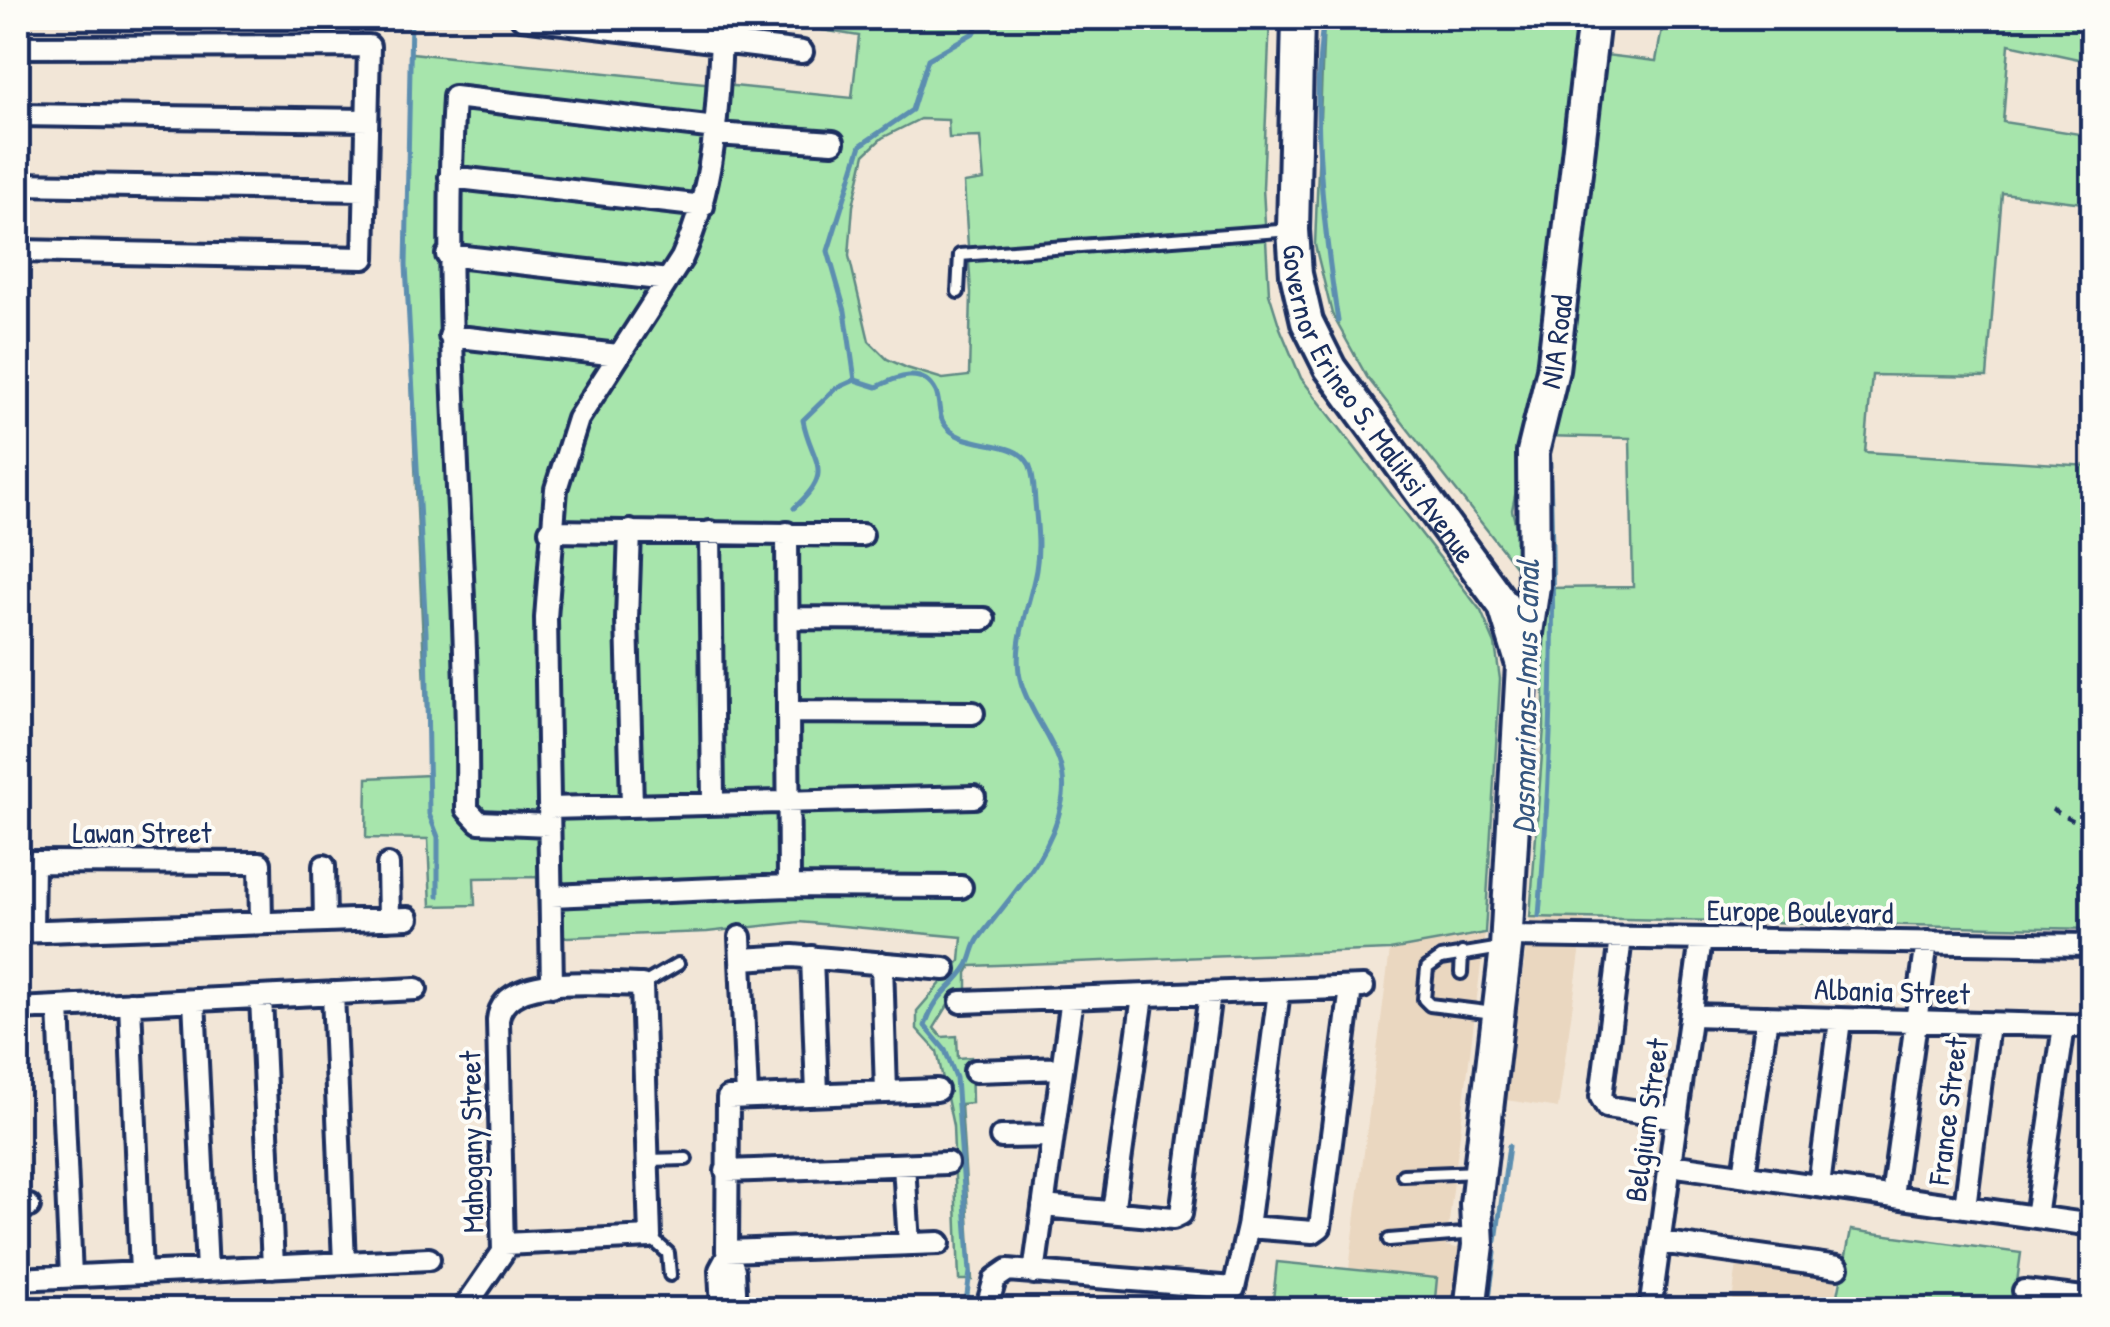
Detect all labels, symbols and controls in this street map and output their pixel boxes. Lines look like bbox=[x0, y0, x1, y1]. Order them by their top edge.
street label: Governor Erineo S. Maliksi Avenue bbox=[1274, 243, 1486, 571]
street label: NIA Road bbox=[1529, 292, 1582, 392]
water label: Dasmarinas-Imus Canal bbox=[1501, 558, 1549, 834]
street label: Lawan Street bbox=[73, 812, 212, 852]
street label: Europe Boulevard bbox=[1706, 889, 1894, 933]
street label: Albania Street bbox=[1814, 968, 1971, 1014]
street label: France Street bbox=[1918, 1034, 1976, 1188]
street label: Belgium Street bbox=[1615, 1035, 1677, 1204]
street label: Mahogany Street bbox=[449, 1050, 493, 1234]

